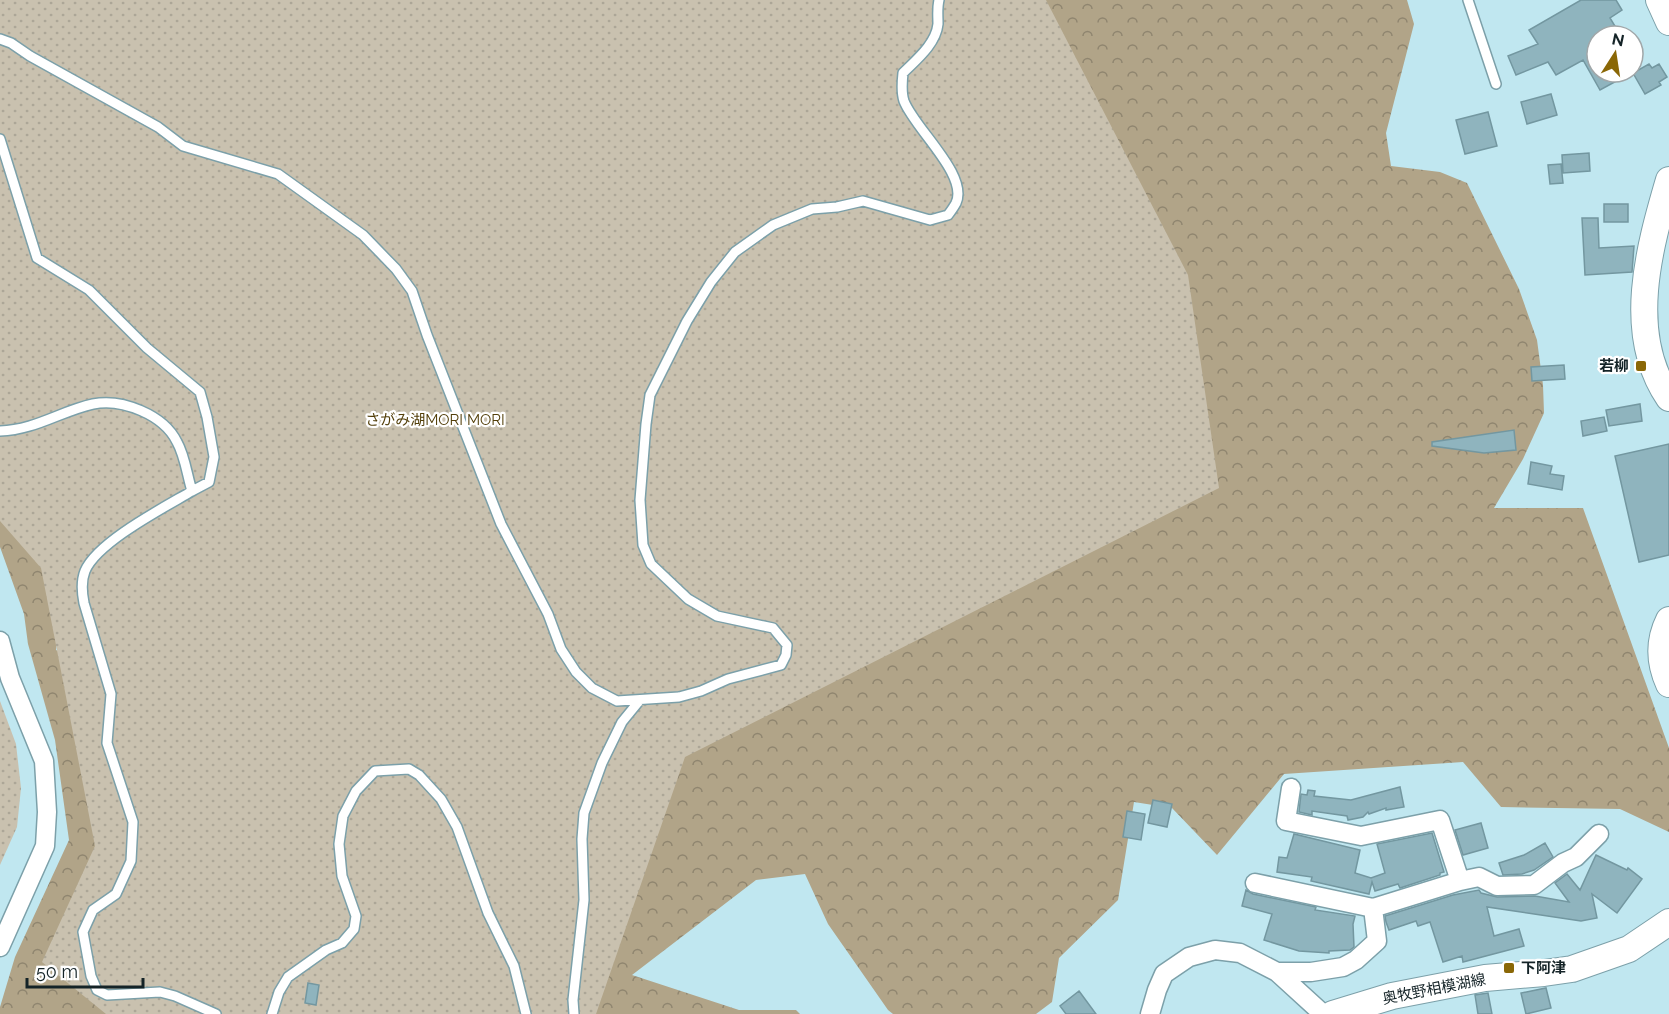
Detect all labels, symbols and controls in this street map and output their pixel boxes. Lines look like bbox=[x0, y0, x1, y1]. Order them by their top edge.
north arrow bbox=[1585, 24, 1645, 84]
text: N bbox=[1610, 29, 1626, 50]
place label: 若柳 bbox=[1599, 357, 1629, 375]
marker: 若柳 bbox=[1634, 359, 1648, 373]
park label: さがみ湖MORI MORI bbox=[365, 411, 505, 429]
scale bar bbox=[27, 951, 142, 989]
place label: 下阿津 bbox=[1521, 959, 1566, 977]
text: 50 m bbox=[36, 961, 78, 982]
marker: 下阿津 bbox=[1502, 961, 1516, 975]
street label: 奥牧野相模湖線 bbox=[1381, 970, 1487, 1008]

